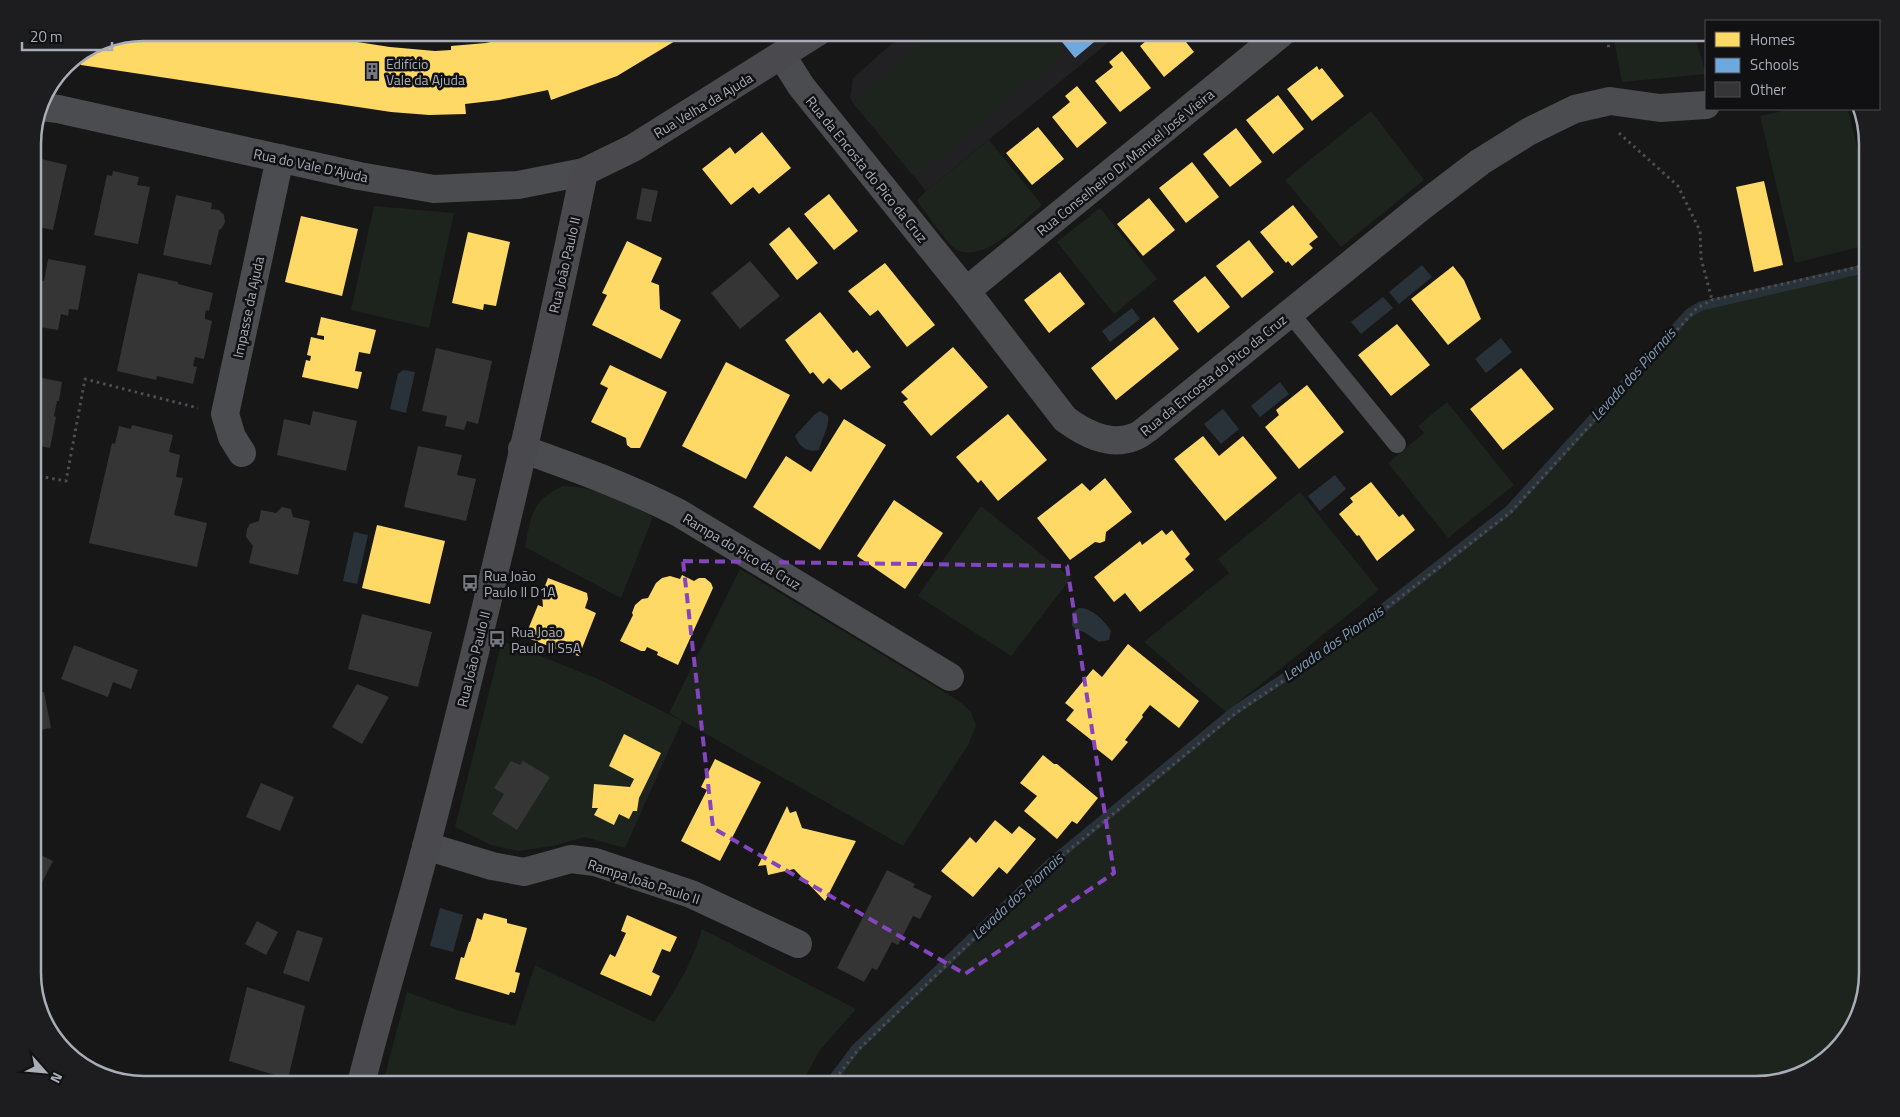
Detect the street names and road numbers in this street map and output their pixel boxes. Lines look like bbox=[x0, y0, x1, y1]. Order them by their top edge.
street label: Rua Velha da Ajuda bbox=[649, 67, 757, 143]
street label: Rua Conselheiro Dr Manuel José Vieira bbox=[1032, 84, 1218, 240]
street label: Rua da Encosta do Pico da Cruz bbox=[801, 91, 933, 247]
street label: Rua do Vale D'Ajuda bbox=[252, 143, 370, 187]
street label: Rua João Paulo II bbox=[543, 215, 585, 315]
street label: Impasse da Ajuda bbox=[227, 254, 269, 360]
street label: Rua da Encosta do Pico da Cruz bbox=[1135, 309, 1291, 441]
street label: Rampa do Pico da Cruz bbox=[679, 507, 805, 595]
street label: Rua João Paulo II bbox=[451, 609, 495, 709]
street label: Rampa João Paulo II bbox=[585, 853, 703, 909]

